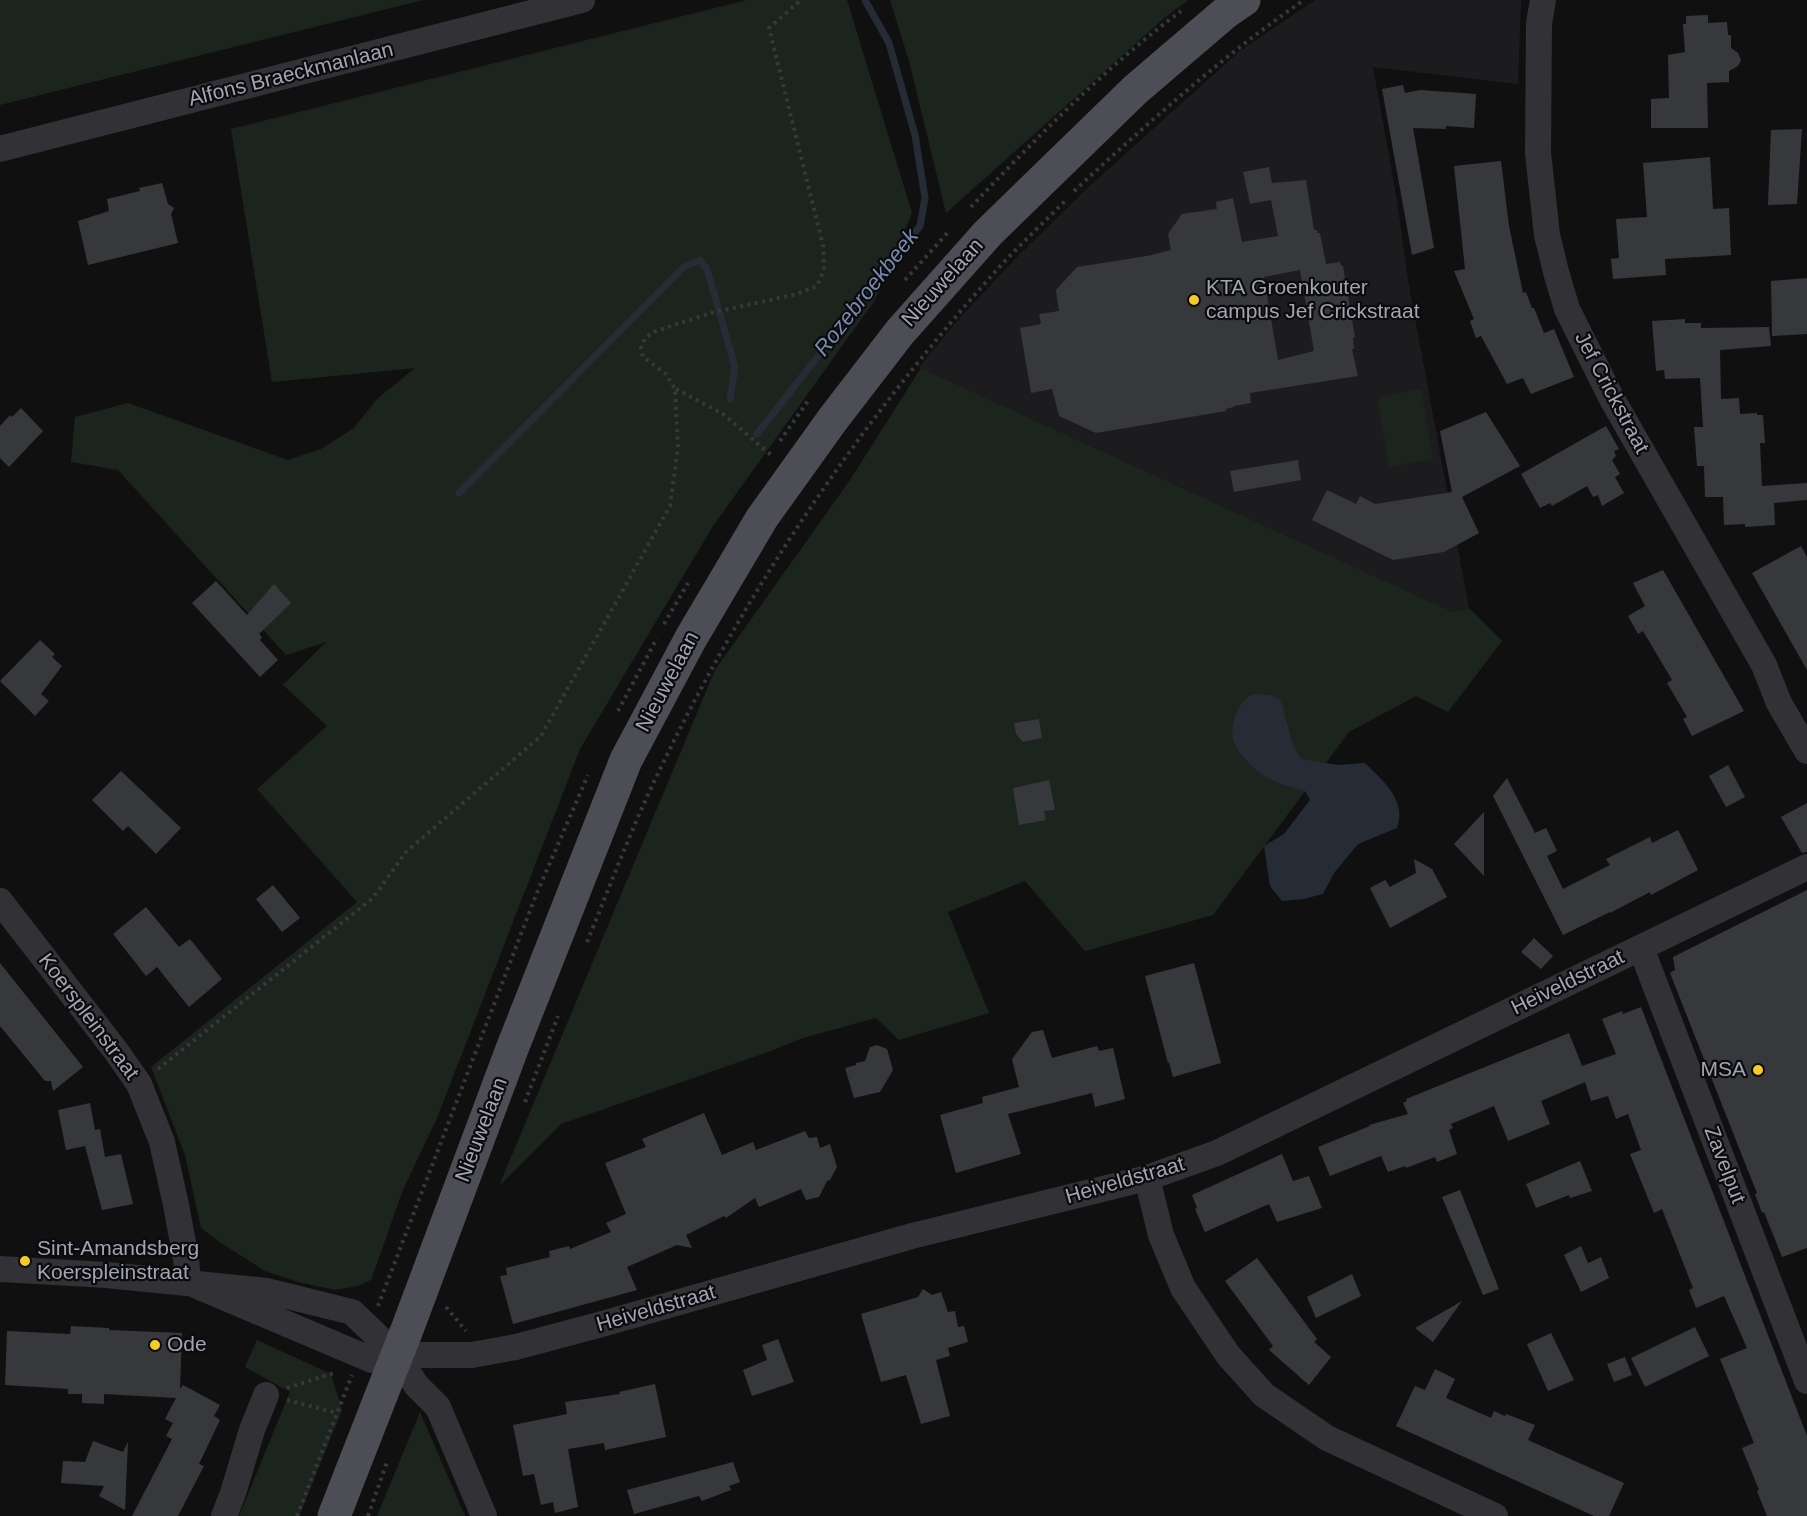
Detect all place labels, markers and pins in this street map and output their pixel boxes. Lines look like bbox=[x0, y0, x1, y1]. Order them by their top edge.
place label: KTA Groenkouter campus Jef Crickstraat bbox=[1206, 275, 1420, 325]
marker: KTA Groenkouter campus Jef Crickstraat bbox=[1187, 293, 1201, 307]
place label: MSA bbox=[1700, 1057, 1746, 1083]
marker: MSA bbox=[1751, 1063, 1765, 1077]
place label: Sint-Amandsberg Koerspleinstraat bbox=[37, 1236, 199, 1286]
marker: Sint-Amandsberg Koerspleinstraat bbox=[18, 1254, 32, 1268]
place label: Ode bbox=[167, 1332, 207, 1358]
marker: Ode bbox=[148, 1338, 162, 1352]

